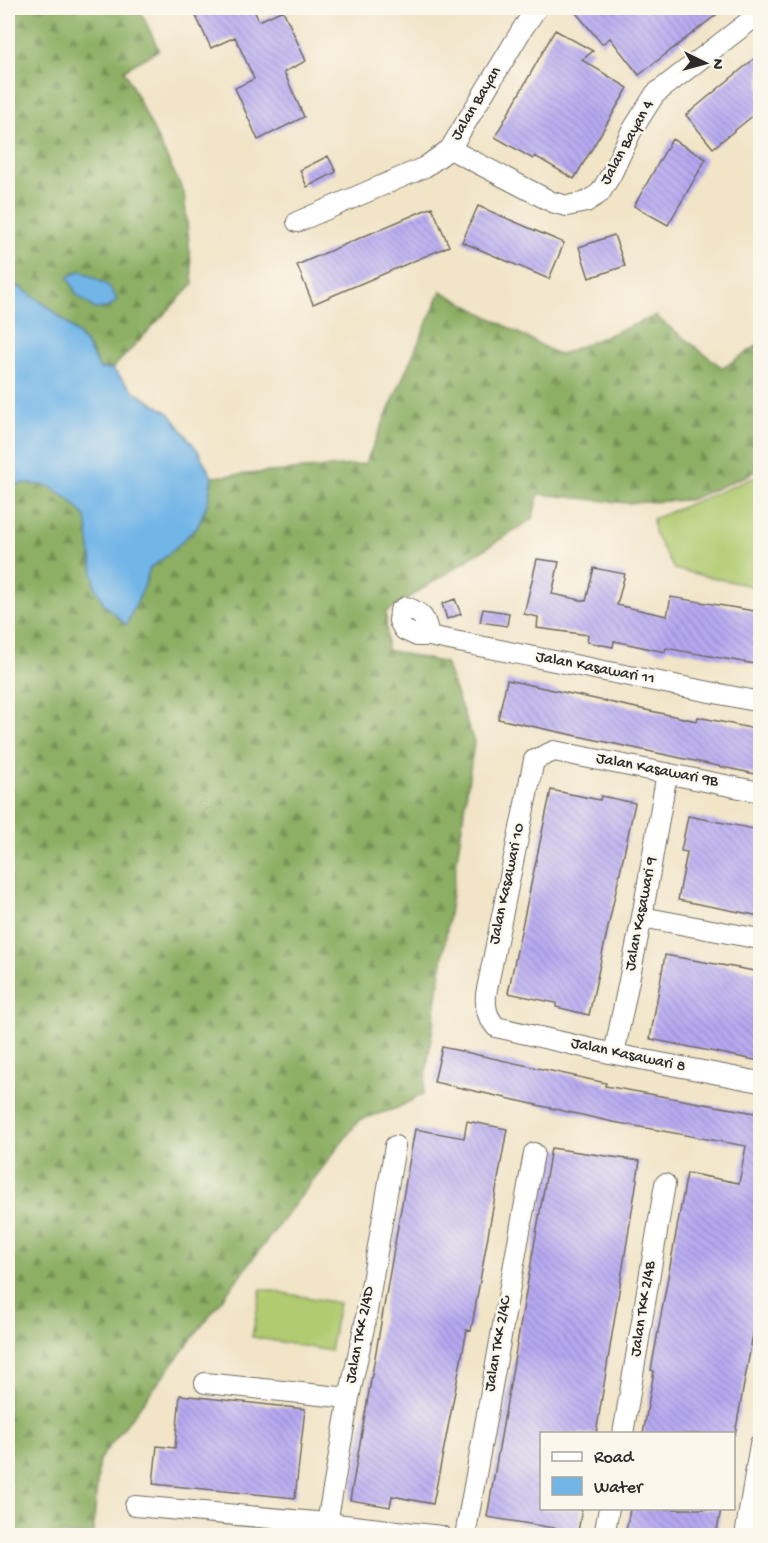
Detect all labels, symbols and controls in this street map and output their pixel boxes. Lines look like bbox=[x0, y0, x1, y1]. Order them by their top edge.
north arrow bbox=[675, 33, 735, 93]
text: N bbox=[706, 58, 726, 71]
street label: Jalan Bayan bbox=[448, 63, 507, 144]
street label: Jalan Bayan 4 bbox=[597, 97, 659, 189]
street label: Jalan Kasawari 11 bbox=[534, 648, 656, 690]
street label: Jalan Kasawari 9B bbox=[594, 750, 720, 792]
street label: Jalan Kasawari 10 bbox=[486, 822, 530, 946]
street label: Jalan Kasawari 9 bbox=[622, 855, 662, 973]
street label: Jalan Kasawari 8 bbox=[569, 1035, 687, 1077]
street label: Jalan TKK 2/4B bbox=[627, 1259, 661, 1358]
street label: Jalan TKK 2/4D bbox=[342, 1284, 380, 1385]
street label: Jalan TKK 2/4C bbox=[481, 1293, 517, 1393]
legend bbox=[540, 1432, 735, 1510]
text: Road bbox=[594, 1448, 635, 1469]
text: Water bbox=[594, 1478, 644, 1499]

